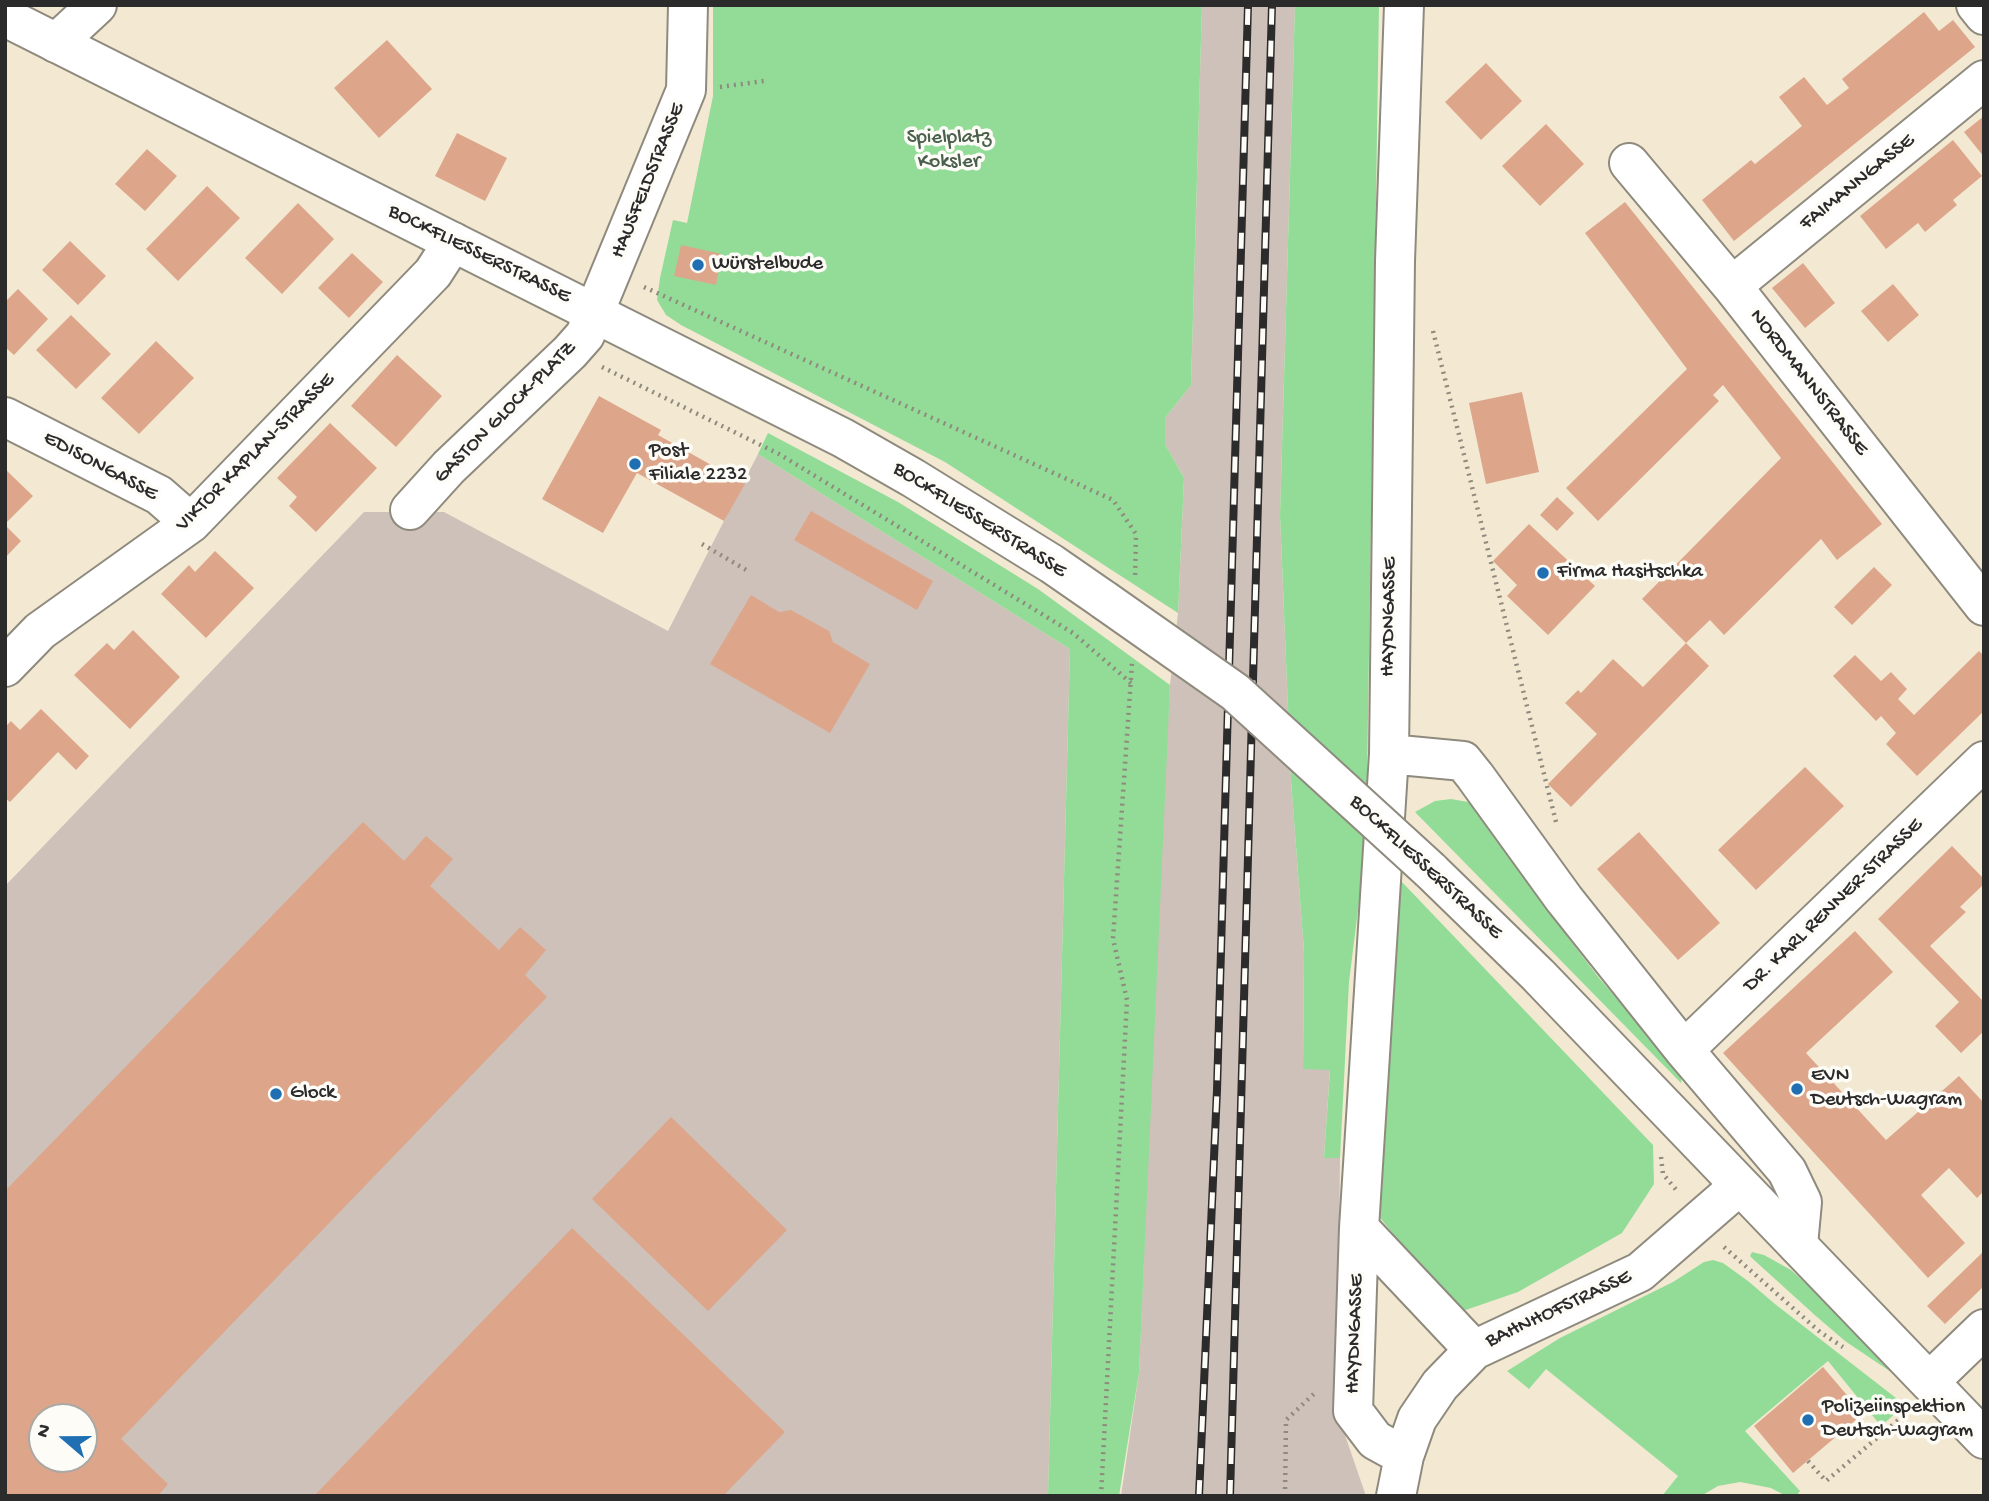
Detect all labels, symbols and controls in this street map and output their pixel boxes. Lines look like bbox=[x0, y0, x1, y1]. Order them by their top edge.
street label: HAUSFELDSTRASSE bbox=[606, 100, 692, 262]
park label: Spielplatz Koksler bbox=[907, 126, 991, 176]
street label: FAIMANNGASSE bbox=[1795, 129, 1921, 237]
street label: BOCKFLIESSERSTRASSE bbox=[383, 200, 575, 310]
place label: Würstelbude bbox=[712, 252, 823, 278]
marker: Würstelbude bbox=[690, 257, 706, 273]
street label: NORDMANNSTRASSE bbox=[1743, 305, 1873, 461]
street label: GASTON GLOCK-PLATZ bbox=[429, 336, 583, 490]
street label: VIKTOR KAPLAN-STRASSE bbox=[171, 368, 341, 538]
street label: EDISONGASSE bbox=[38, 426, 162, 508]
place label: Post Filiale 2232 bbox=[649, 439, 747, 489]
marker: Post Filiale 2232 bbox=[627, 456, 643, 472]
street label: BOCKFLIESSERSTRASSE bbox=[887, 457, 1071, 585]
street label: HAYDNGASSE bbox=[1376, 557, 1404, 677]
place label: Firma Hasitschka bbox=[1557, 560, 1703, 586]
marker: Firma Hasitschka bbox=[1535, 565, 1551, 581]
street label: BOCKFLIESSERSTRASSE bbox=[1343, 791, 1507, 945]
street label: DR. KARL RENNER-STRASSE bbox=[1739, 814, 1929, 998]
place label: EVN Deutsch-Wagram bbox=[1811, 1064, 1962, 1114]
place label: Glock bbox=[290, 1081, 335, 1107]
marker: EVN Deutsch-Wagram bbox=[1789, 1081, 1805, 1097]
marker: Glock bbox=[268, 1086, 284, 1102]
street label: BAHNHOFSTRASSE bbox=[1482, 1265, 1636, 1355]
street label: HAYDNGASSE bbox=[1341, 1274, 1371, 1394]
place label: Polizeiinspektion Deutsch-Wagram bbox=[1822, 1395, 1973, 1445]
north arrow bbox=[28, 1403, 98, 1473]
marker: Polizeiinspektion Deutsch-Wagram bbox=[1800, 1412, 1816, 1428]
text: N bbox=[32, 1422, 58, 1441]

